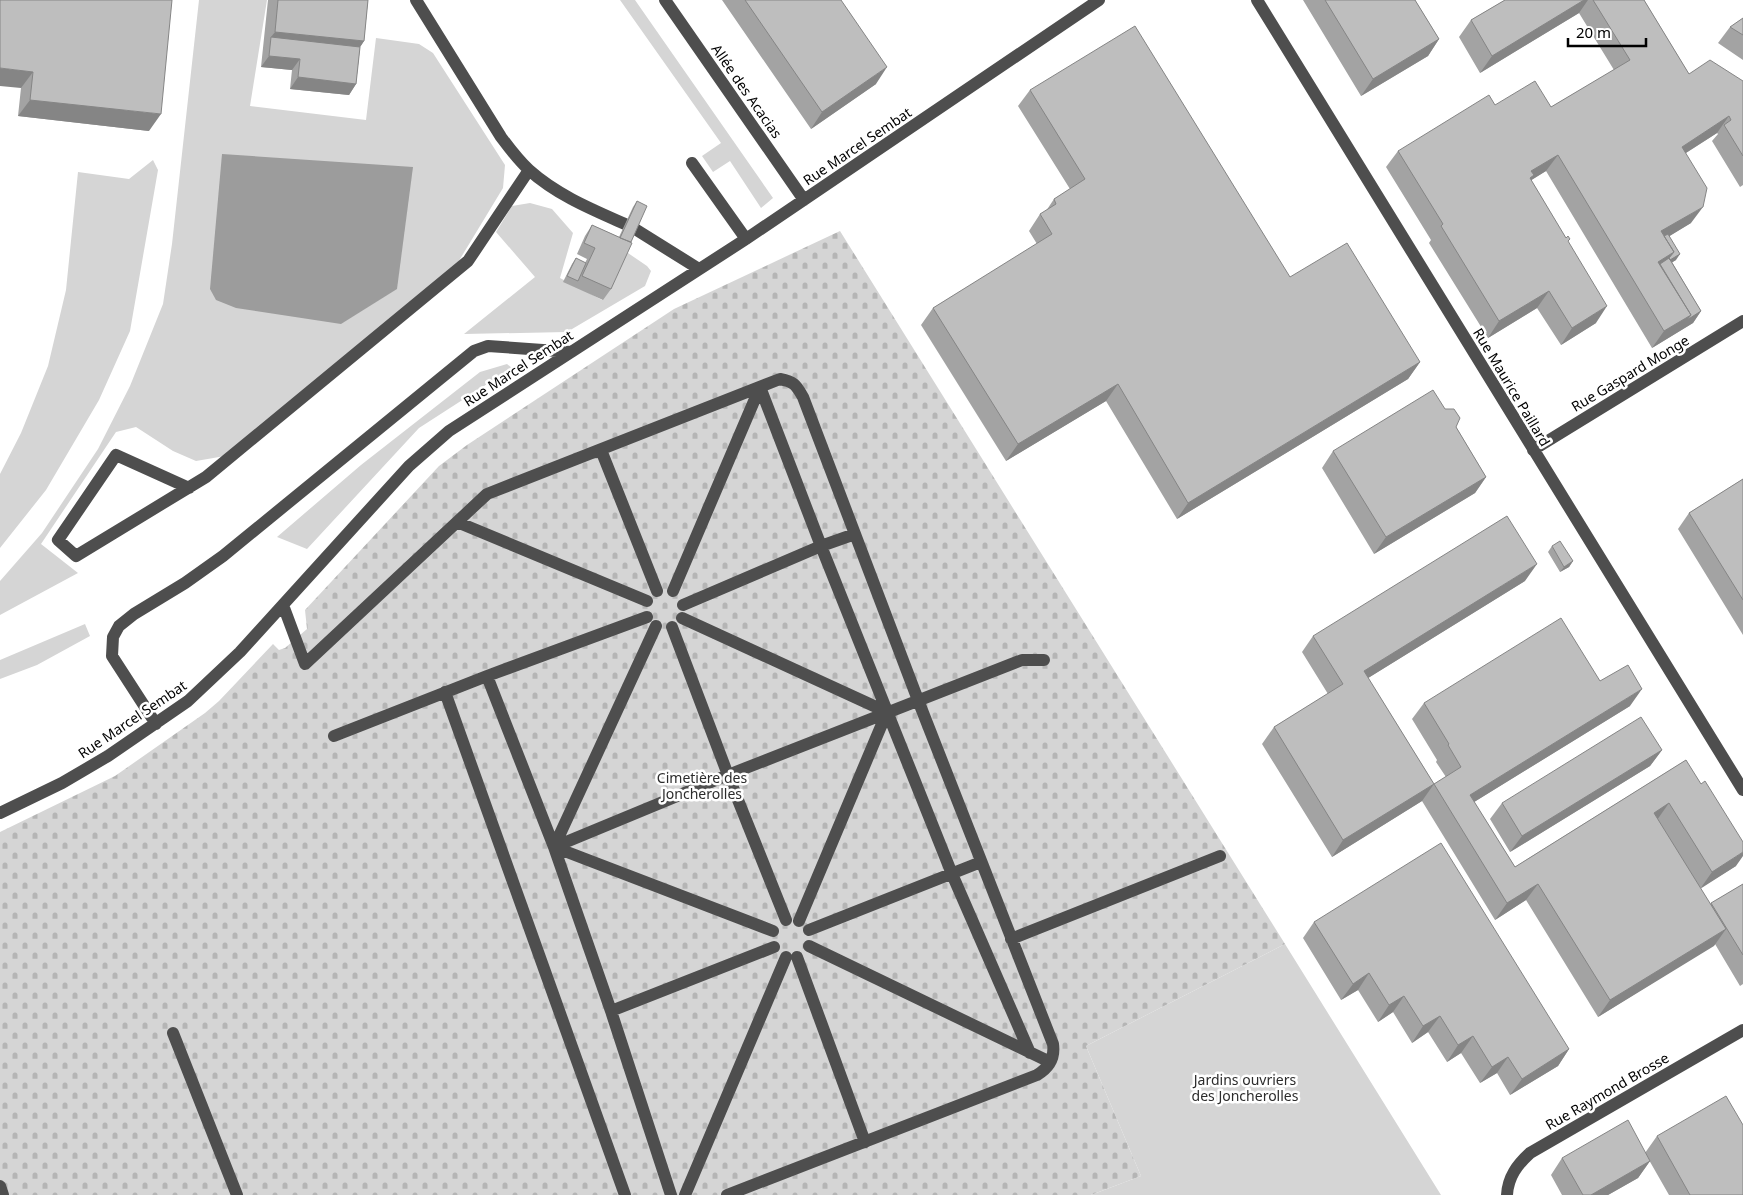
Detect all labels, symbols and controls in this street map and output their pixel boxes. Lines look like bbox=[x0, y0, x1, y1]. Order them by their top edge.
scale bar bbox=[1568, 15, 1646, 47]
text: 20 m bbox=[1576, 22, 1611, 42]
street label: Allée des Acacias bbox=[707, 40, 787, 142]
street label: Rue Marcel Sembat bbox=[799, 103, 915, 189]
street label: Rue Maurice Paillard bbox=[1469, 324, 1555, 450]
street label: Rue Marcel Sembat bbox=[460, 325, 576, 411]
street label: Rue Gaspard Monge bbox=[1568, 330, 1692, 416]
street label: Rue Marcel Sembat bbox=[74, 676, 190, 762]
park label: Cimetière des Joncherolles bbox=[657, 768, 747, 803]
street label: Rue Raymond Brosse bbox=[1542, 1048, 1672, 1134]
park label: Jardins ouvriers des Joncherolles bbox=[1192, 1070, 1299, 1105]

